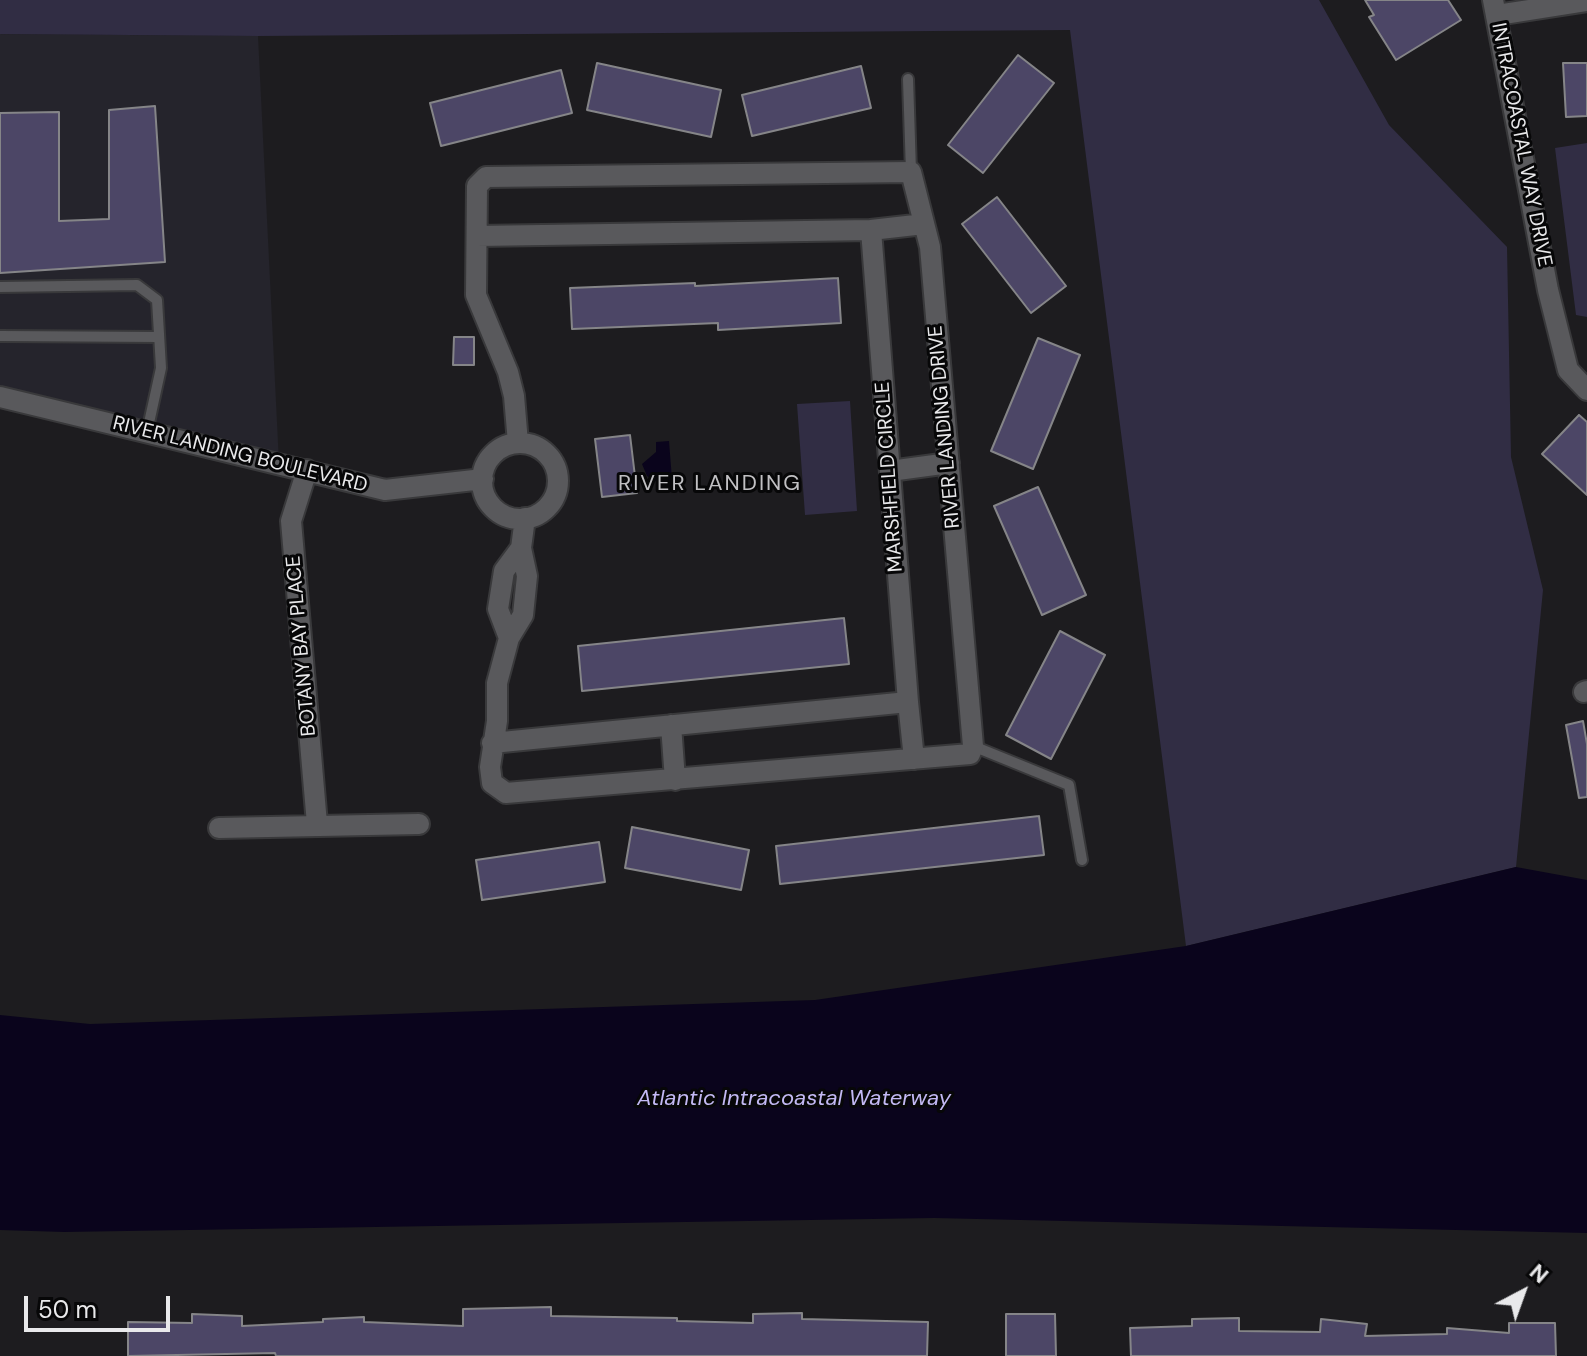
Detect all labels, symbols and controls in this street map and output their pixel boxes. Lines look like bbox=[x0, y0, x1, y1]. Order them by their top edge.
street label: INTRACOASTAL WAY DRIVE bbox=[1486, 21, 1556, 269]
street label: RIVER LANDING DRIVE bbox=[924, 324, 966, 530]
street label: MARSHFIELD CIRCLE bbox=[871, 381, 909, 573]
street label: RIVER LANDING BOULEVARD bbox=[110, 412, 370, 498]
district label: RIVER LANDING bbox=[618, 471, 802, 497]
street label: BOTANY BAY PLACE bbox=[282, 555, 322, 737]
water label: Atlantic Intracoastal Waterway bbox=[637, 1086, 951, 1112]
north arrow bbox=[1483, 1252, 1563, 1332]
text: N bbox=[1523, 1257, 1555, 1290]
scale bar bbox=[28, 1280, 174, 1330]
text: 50 m bbox=[38, 1294, 97, 1325]

